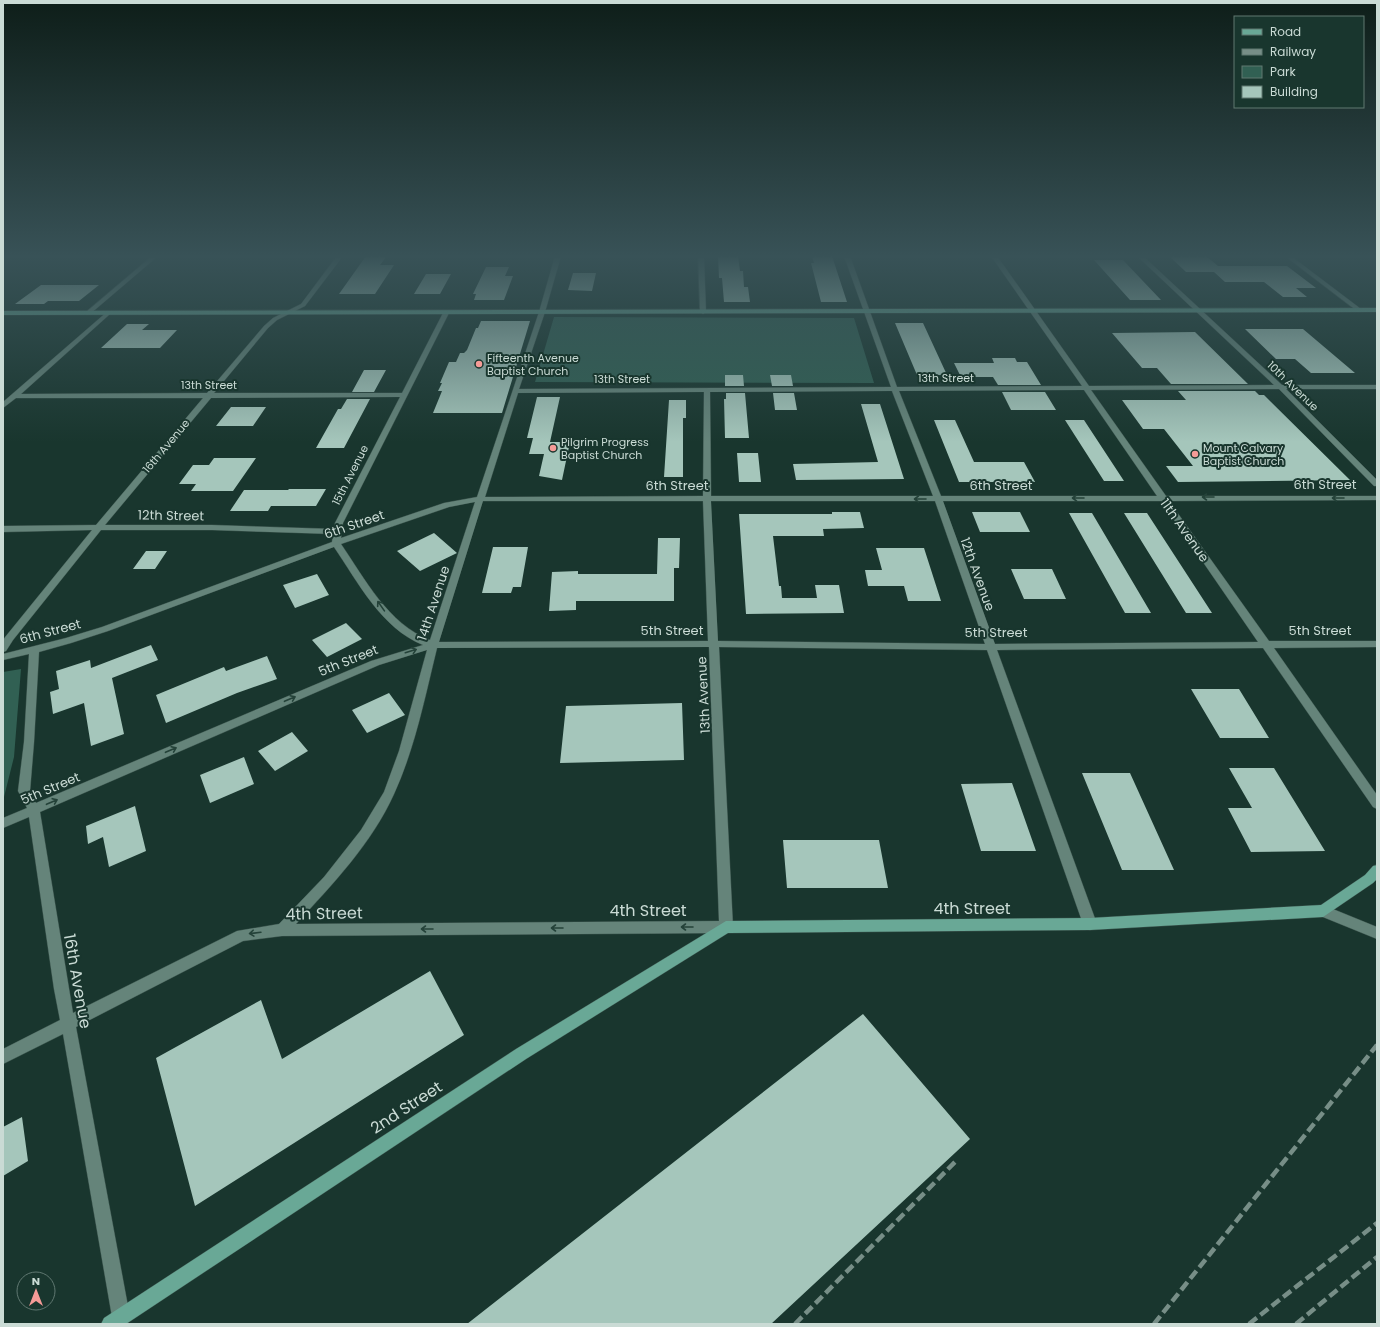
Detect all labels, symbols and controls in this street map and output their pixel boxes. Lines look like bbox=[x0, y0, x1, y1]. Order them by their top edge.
legend bbox=[1234, 16, 1364, 108]
text: Road bbox=[1270, 23, 1301, 40]
text: Railway bbox=[1270, 43, 1316, 60]
text: Park bbox=[1270, 63, 1297, 80]
text: Building bbox=[1270, 83, 1318, 100]
place label: Fifteenth Avenue Baptist Church bbox=[487, 350, 579, 379]
street label: 10th Avenue bbox=[1264, 357, 1322, 415]
marker: Fifteenth Avenue Baptist Church bbox=[474, 359, 484, 369]
street label: 13th Street bbox=[918, 370, 974, 386]
street label: 13th Street bbox=[594, 371, 650, 387]
street label: 13th Street bbox=[181, 377, 237, 393]
street label: 16th Avenue bbox=[139, 416, 193, 476]
place label: Pilgrim Progress Baptist Church bbox=[561, 434, 649, 463]
place label: Mount Calvary Baptist Church bbox=[1203, 440, 1284, 469]
street label: 15th Avenue bbox=[328, 442, 372, 508]
marker: Pilgrim Progress Baptist Church bbox=[548, 443, 558, 453]
marker: Mount Calvary Baptist Church bbox=[1190, 449, 1200, 459]
street label: 6th Street bbox=[1294, 475, 1357, 494]
street label: 6th Street bbox=[646, 476, 709, 495]
street label: 6th Street bbox=[970, 476, 1033, 495]
one-way arrow bbox=[1202, 493, 1215, 501]
one-way arrow bbox=[1072, 494, 1085, 502]
one-way arrow bbox=[1332, 494, 1345, 501]
one-way arrow bbox=[914, 495, 927, 503]
street label: 11th Avenue bbox=[1156, 495, 1214, 566]
street label: 12th Street bbox=[138, 505, 205, 526]
street label: 6th Street bbox=[321, 505, 387, 544]
street label: 12th Avenue bbox=[955, 535, 1000, 614]
street label: 14th Avenue bbox=[412, 563, 455, 643]
one-way arrow bbox=[376, 600, 385, 611]
street label: 6th Street bbox=[17, 614, 83, 649]
street label: 5th Street bbox=[641, 621, 704, 640]
street label: 5th Street bbox=[1289, 621, 1352, 640]
street label: 5th Street bbox=[965, 623, 1028, 642]
street label: 5th Street bbox=[316, 640, 381, 681]
one-way arrow bbox=[405, 647, 417, 655]
street label: 13th Avenue bbox=[692, 656, 715, 734]
one-way arrow bbox=[284, 695, 296, 702]
one-way arrow bbox=[165, 746, 177, 754]
street label: 5th Street bbox=[18, 767, 83, 809]
one-way arrow bbox=[45, 798, 57, 805]
street label: 4th Street bbox=[933, 897, 1011, 920]
street label: 4th Street bbox=[609, 899, 687, 922]
street label: 4th Street bbox=[285, 901, 363, 926]
one-way arrow bbox=[681, 923, 694, 931]
one-way arrow bbox=[551, 924, 564, 932]
one-way arrow bbox=[421, 925, 434, 933]
one-way arrow bbox=[249, 929, 262, 937]
street label: 16th Avenue bbox=[58, 932, 97, 1030]
street label: 2nd Street bbox=[366, 1076, 447, 1139]
north arrow bbox=[16, 1271, 56, 1311]
text: N bbox=[32, 1273, 40, 1289]

